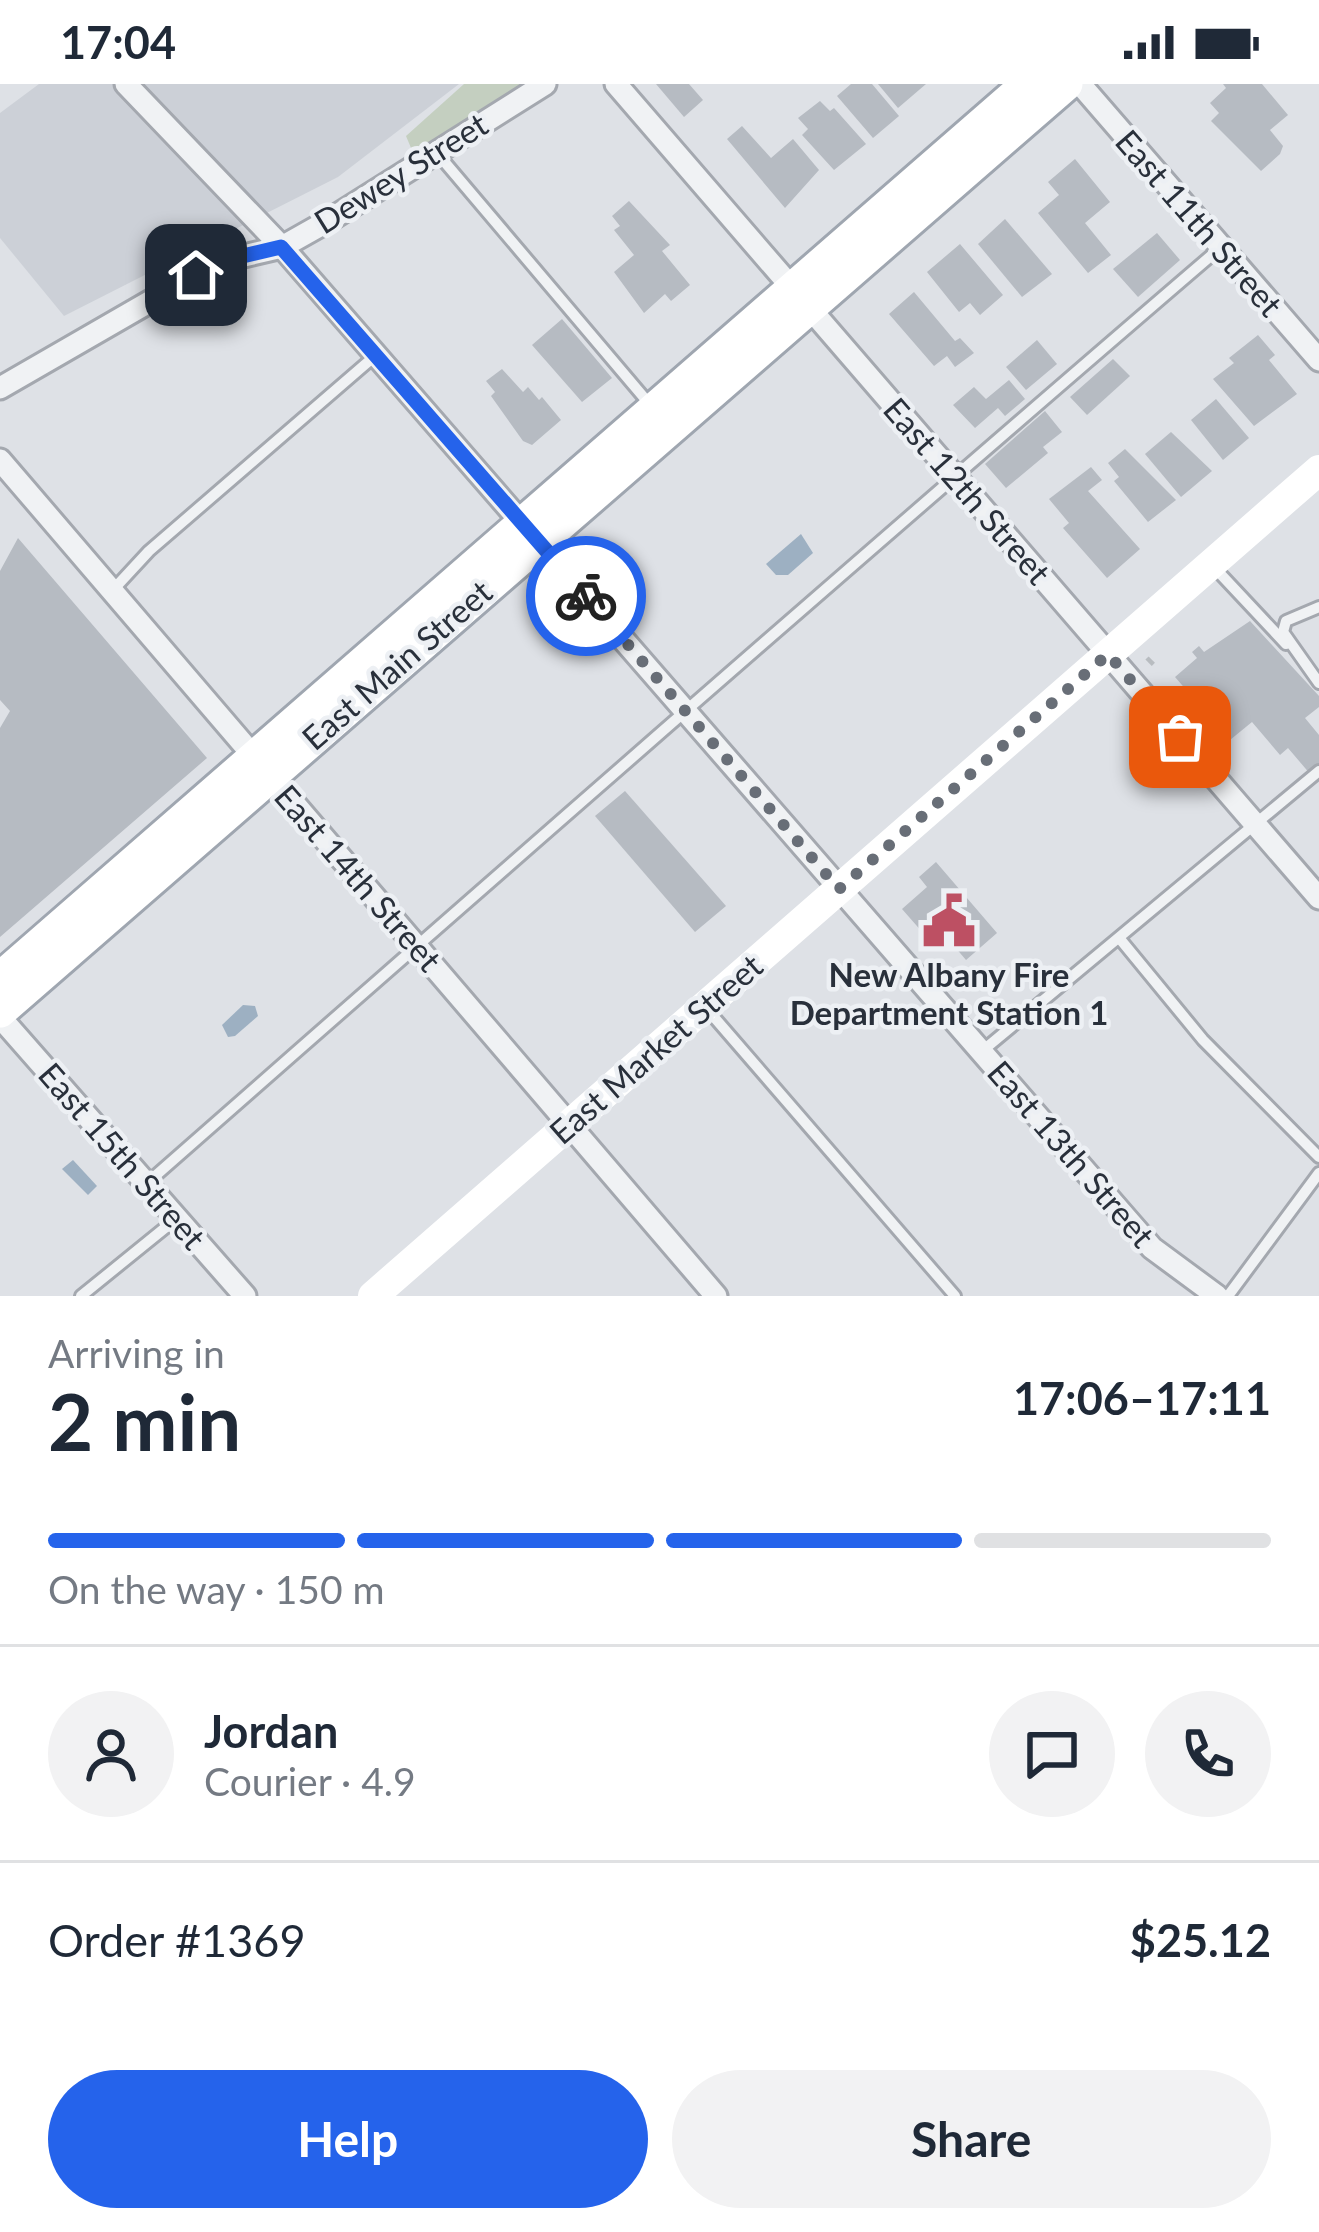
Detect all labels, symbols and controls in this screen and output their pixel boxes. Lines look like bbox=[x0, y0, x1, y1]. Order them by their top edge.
text: 17:04 bbox=[60, 15, 176, 69]
street label: Dewey Street bbox=[307, 103, 494, 241]
street label: East 11th Street bbox=[1108, 121, 1292, 324]
pin bbox=[145, 224, 247, 326]
icon: home bbox=[163, 242, 229, 308]
street label: East 12th Street bbox=[876, 389, 1060, 592]
courier bbox=[526, 536, 646, 656]
icon: bike bbox=[553, 563, 619, 629]
street label: East Main Street bbox=[293, 571, 499, 757]
pin bbox=[1129, 686, 1231, 788]
icon: bag bbox=[1147, 704, 1213, 770]
street label: East 14th Street bbox=[267, 776, 451, 979]
public building icon: New Albany Fire Department Station 1 bbox=[920, 892, 978, 950]
street label: East Market Street bbox=[541, 945, 770, 1151]
place label: New Albany Fire Department Station 1 bbox=[790, 954, 1108, 1032]
street label: East 13th Street bbox=[980, 1052, 1164, 1255]
street label: East 15th Street bbox=[31, 1054, 215, 1257]
text: Arriving in bbox=[48, 1330, 225, 1376]
text: 17:06–17:11 bbox=[1013, 1371, 1271, 1425]
text: 2 min bbox=[48, 1374, 241, 1468]
text: On the way · 150 m bbox=[48, 1566, 385, 1612]
button: person bbox=[48, 1691, 174, 1817]
button: chat bbox=[989, 1691, 1115, 1817]
button: phone bbox=[1145, 1691, 1271, 1817]
text: Jordan bbox=[204, 1704, 338, 1758]
text: Courier · 4.9 bbox=[204, 1758, 416, 1804]
text: Order #1369 bbox=[48, 1913, 306, 1967]
text: $25.12 bbox=[1130, 1913, 1271, 1967]
button: Help bbox=[48, 2070, 648, 2208]
button: Share bbox=[672, 2070, 1271, 2208]

